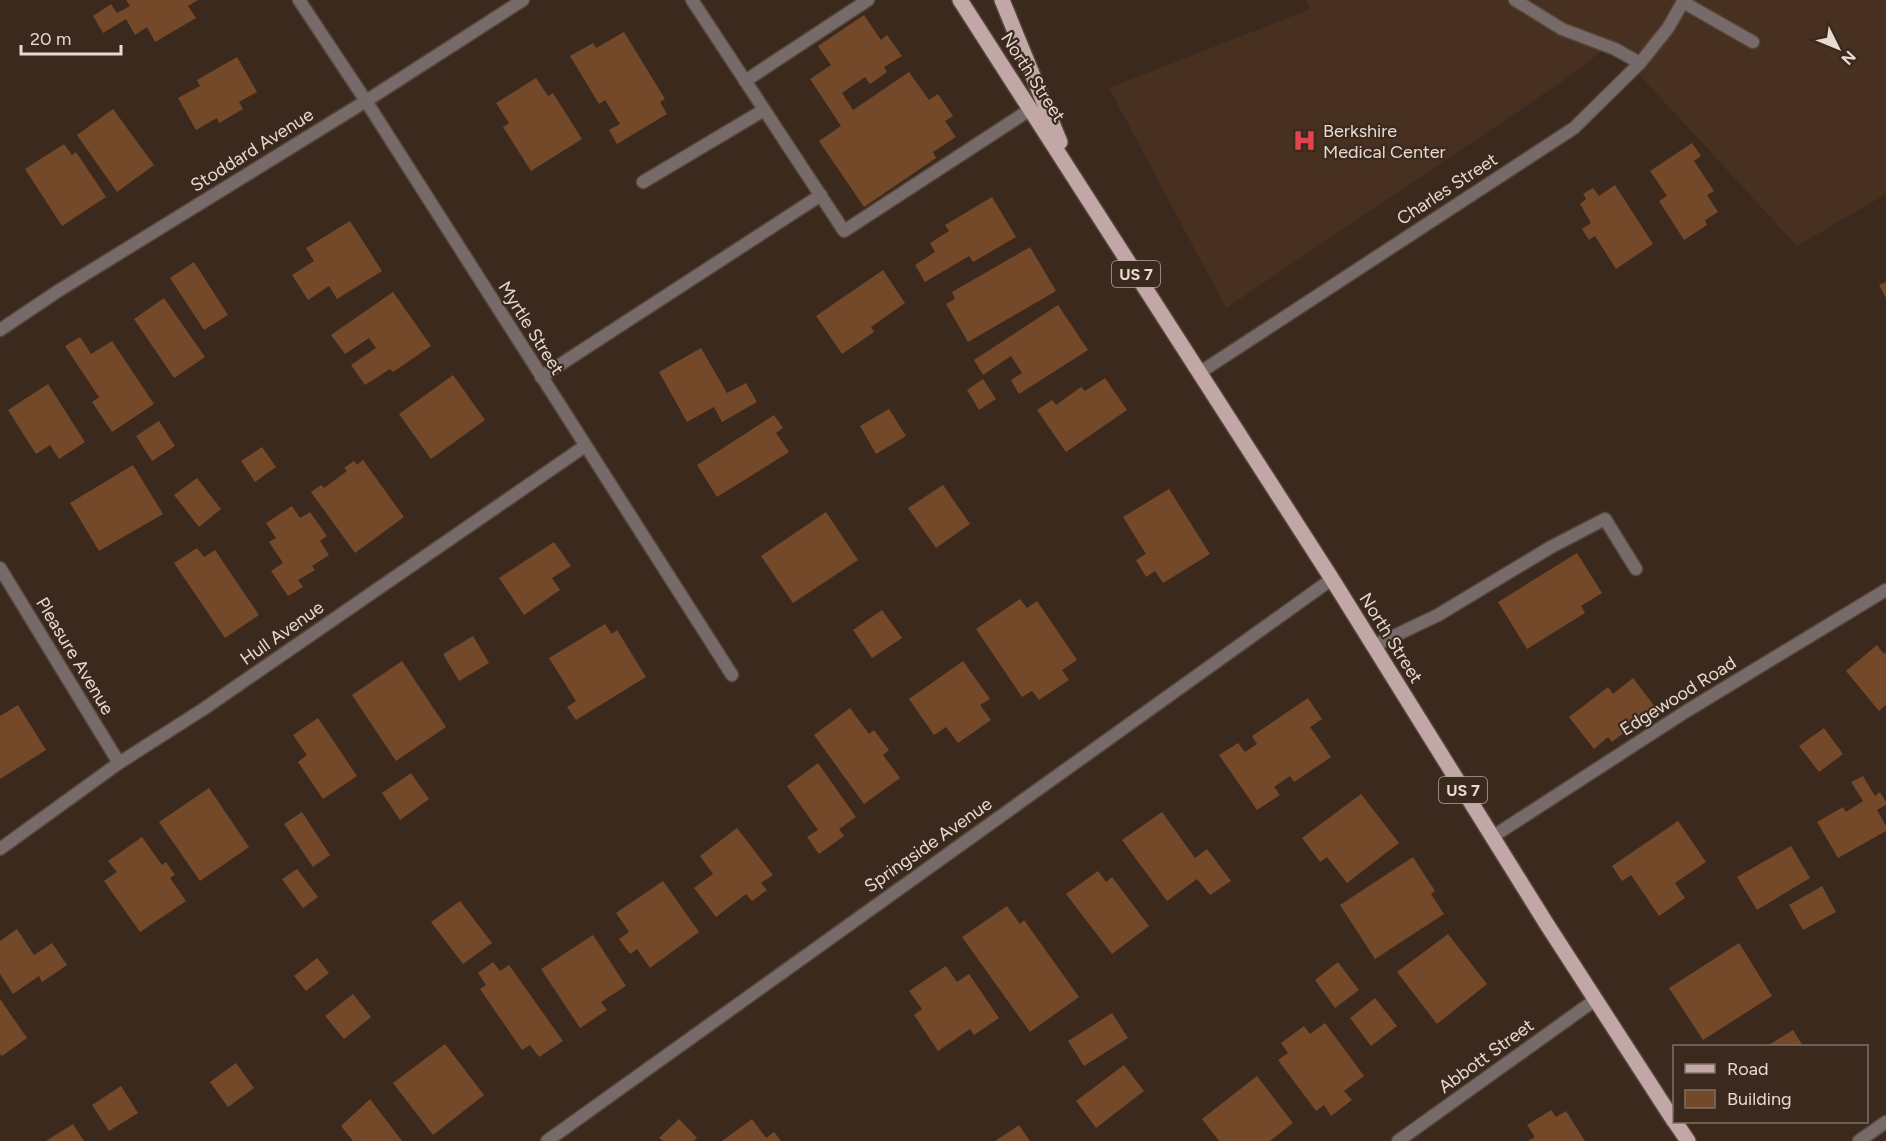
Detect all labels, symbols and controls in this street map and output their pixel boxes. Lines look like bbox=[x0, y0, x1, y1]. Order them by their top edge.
scale bar bbox=[21, 18, 122, 56]
north arrow bbox=[1808, 18, 1868, 78]
text: 20 m bbox=[30, 28, 71, 50]
street label: North Street bbox=[996, 28, 1070, 126]
text: N bbox=[1837, 47, 1860, 69]
street label: Stoddard Avenue bbox=[187, 103, 318, 197]
place label: Berkshire Medical Center bbox=[1323, 120, 1446, 163]
hospital icon: Berkshire Medical Center bbox=[1292, 128, 1318, 154]
street label: Charles Street bbox=[1393, 148, 1502, 230]
road number: US 7 bbox=[1112, 261, 1160, 287]
street label: Myrtle Street bbox=[494, 277, 569, 379]
street label: North Street bbox=[1355, 589, 1427, 687]
street label: Pleasure Avenue bbox=[31, 593, 119, 719]
street label: Hull Avenue bbox=[236, 596, 328, 670]
street label: Edgewood Road bbox=[1616, 652, 1740, 740]
road number: US 7 bbox=[1439, 777, 1487, 803]
street label: Springside Avenue bbox=[860, 793, 996, 897]
street label: Abbott Street bbox=[1434, 1014, 1538, 1098]
legend bbox=[1673, 1045, 1868, 1123]
text: Road bbox=[1727, 1058, 1768, 1080]
text: Building bbox=[1727, 1088, 1792, 1110]

